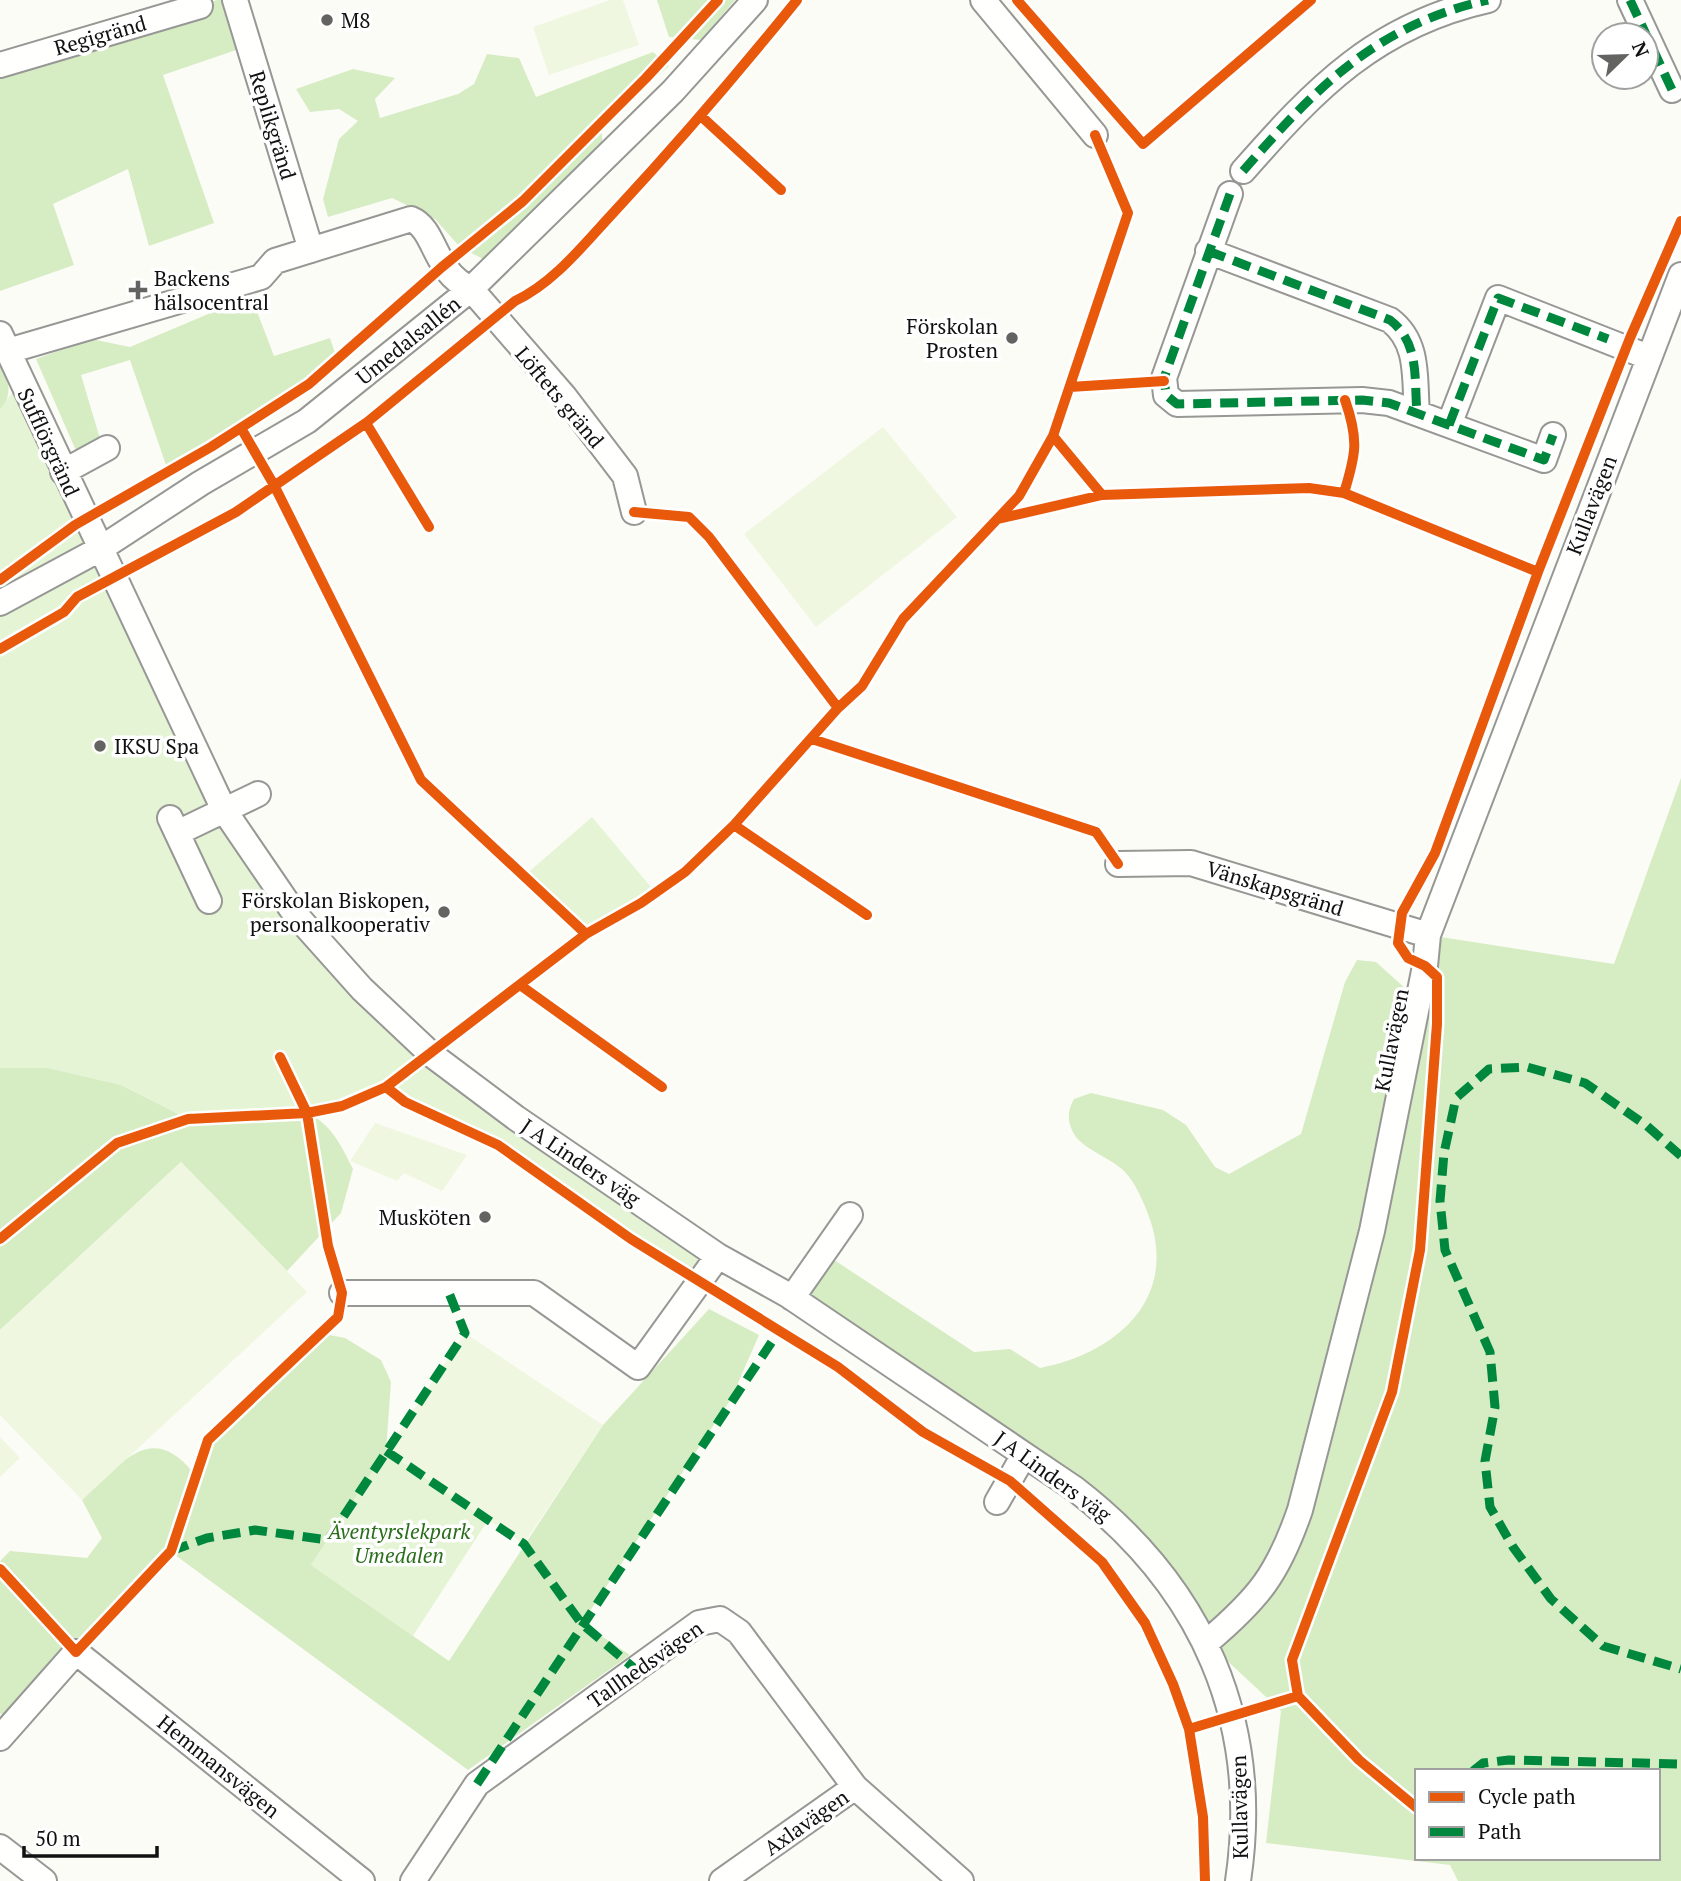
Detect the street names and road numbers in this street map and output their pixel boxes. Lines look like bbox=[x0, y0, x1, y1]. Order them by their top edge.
street label: Regigränd bbox=[51, 8, 150, 62]
street label: Replikgränd bbox=[243, 67, 303, 183]
street label: Umedalsallén bbox=[350, 289, 466, 391]
street label: Löftets gränd bbox=[509, 340, 611, 454]
street label: Sufflörgränd bbox=[12, 383, 87, 501]
street label: Kullavägen bbox=[1559, 451, 1623, 559]
street label: Vänskapsgränd bbox=[1203, 854, 1347, 922]
street label: Kullavägen bbox=[1367, 986, 1415, 1094]
street label: J A Linders väg bbox=[516, 1112, 647, 1213]
street label: J A Linders väg bbox=[989, 1424, 1118, 1528]
street label: Tallhedsvägen bbox=[582, 1614, 709, 1714]
street label: Hemmansvägen bbox=[152, 1708, 286, 1824]
street label: Kullavägen bbox=[1224, 1754, 1254, 1859]
street label: Axlavägen bbox=[758, 1782, 854, 1861]

